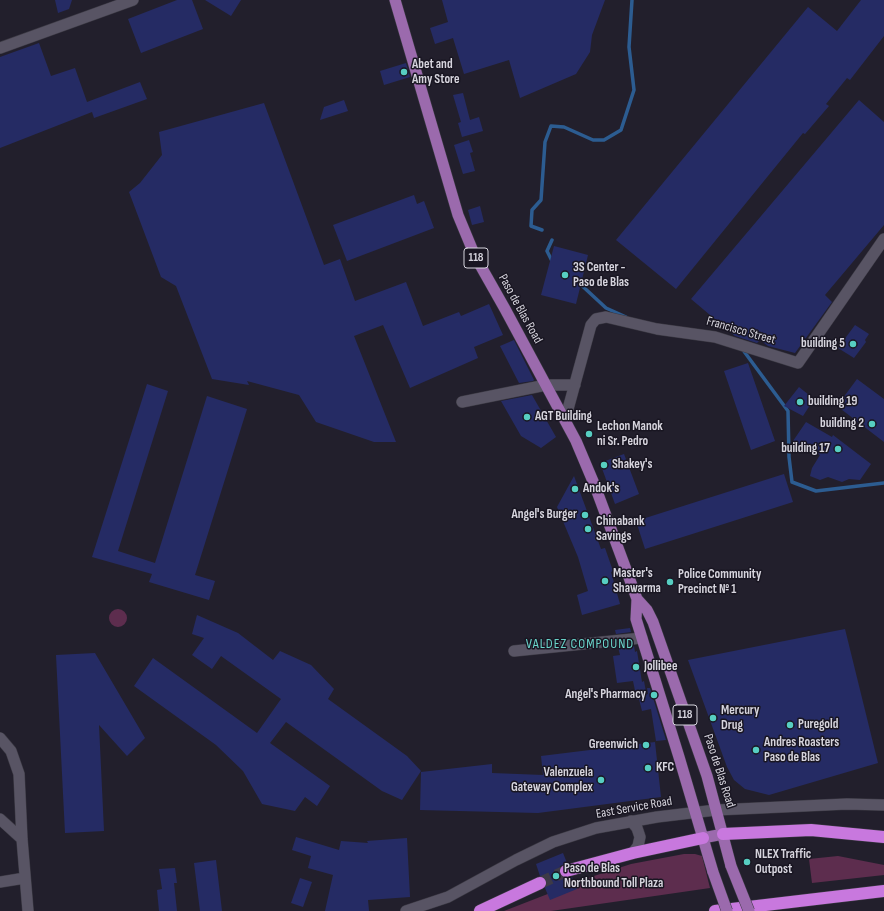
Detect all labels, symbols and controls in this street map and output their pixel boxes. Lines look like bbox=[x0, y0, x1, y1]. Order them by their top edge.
place label: Abet and Amy Store bbox=[412, 57, 460, 88]
marker: Abet and Amy Store bbox=[399, 67, 409, 77]
road number: 118 bbox=[464, 248, 488, 268]
place label: 3S Center - Paso de Blas bbox=[573, 260, 629, 291]
marker: 3S Center - Paso de Blas bbox=[560, 270, 570, 280]
street label: Paso de Blas Road bbox=[495, 272, 545, 346]
street label: Francisco Street bbox=[705, 314, 777, 348]
place label: building 5 bbox=[801, 336, 845, 352]
marker: building 5 bbox=[848, 339, 858, 349]
place label: building 19 bbox=[808, 394, 857, 410]
marker: building 19 bbox=[795, 397, 805, 407]
place label: AGT Building bbox=[535, 409, 592, 425]
marker: AGT Building bbox=[522, 412, 532, 422]
place label: building 2 bbox=[820, 416, 864, 432]
place label: Lechon Manok ni Sr. Pedro bbox=[597, 419, 663, 450]
marker: building 2 bbox=[867, 419, 877, 429]
marker: Lechon Manok ni Sr. Pedro bbox=[584, 429, 594, 439]
place label: building 17 bbox=[781, 441, 830, 457]
marker: building 17 bbox=[833, 444, 843, 454]
place label: Shakey's bbox=[612, 457, 652, 473]
marker: Shakey's bbox=[599, 460, 609, 470]
place label: Andok's bbox=[583, 481, 619, 497]
marker: Andok's bbox=[570, 484, 580, 494]
place label: Angel's Burger bbox=[511, 507, 577, 523]
marker: Angel's Burger bbox=[580, 510, 590, 520]
place label: Chinabank Savings bbox=[596, 514, 644, 545]
marker: Chinabank Savings bbox=[583, 524, 593, 534]
place label: Master's Shawarma bbox=[613, 566, 661, 597]
place label: Police Community Precinct № 1 bbox=[678, 567, 761, 598]
marker: Master's Shawarma bbox=[600, 576, 610, 586]
marker: Police Community Precinct № 1 bbox=[665, 577, 675, 587]
district label: VALDEZ COMPOUND bbox=[526, 636, 634, 652]
place label: Jollibee bbox=[644, 659, 677, 675]
marker: Jollibee bbox=[631, 662, 641, 672]
place label: Angel's Pharmacy bbox=[565, 687, 646, 703]
marker: Angel's Pharmacy bbox=[649, 690, 659, 700]
place label: Mercury Drug bbox=[721, 703, 759, 734]
road number: 118 bbox=[673, 705, 697, 725]
marker: Mercury Drug bbox=[708, 713, 718, 723]
place label: Puregold bbox=[798, 717, 838, 733]
marker: Puregold bbox=[785, 720, 795, 730]
street label: Paso de Blas Road bbox=[700, 732, 738, 810]
place label: Andres Roasters Paso de Blas bbox=[764, 735, 839, 766]
place label: Greenwich bbox=[589, 737, 638, 753]
marker: Greenwich bbox=[641, 740, 651, 750]
marker: Andres Roasters Paso de Blas bbox=[751, 745, 761, 755]
place label: KFC bbox=[656, 760, 674, 776]
marker: KFC bbox=[643, 763, 653, 773]
place label: Valenzuela Gateway Complex bbox=[511, 765, 593, 796]
marker: Valenzuela Gateway Complex bbox=[596, 775, 606, 785]
street label: East Service Road bbox=[595, 794, 673, 822]
place label: NLEX Traffic Outpost bbox=[755, 847, 811, 878]
marker: NLEX Traffic Outpost bbox=[742, 857, 752, 867]
place label: Paso de Blas Northbound Toll Plaza bbox=[564, 861, 663, 892]
marker: Paso de Blas Northbound Toll Plaza bbox=[551, 871, 561, 881]

